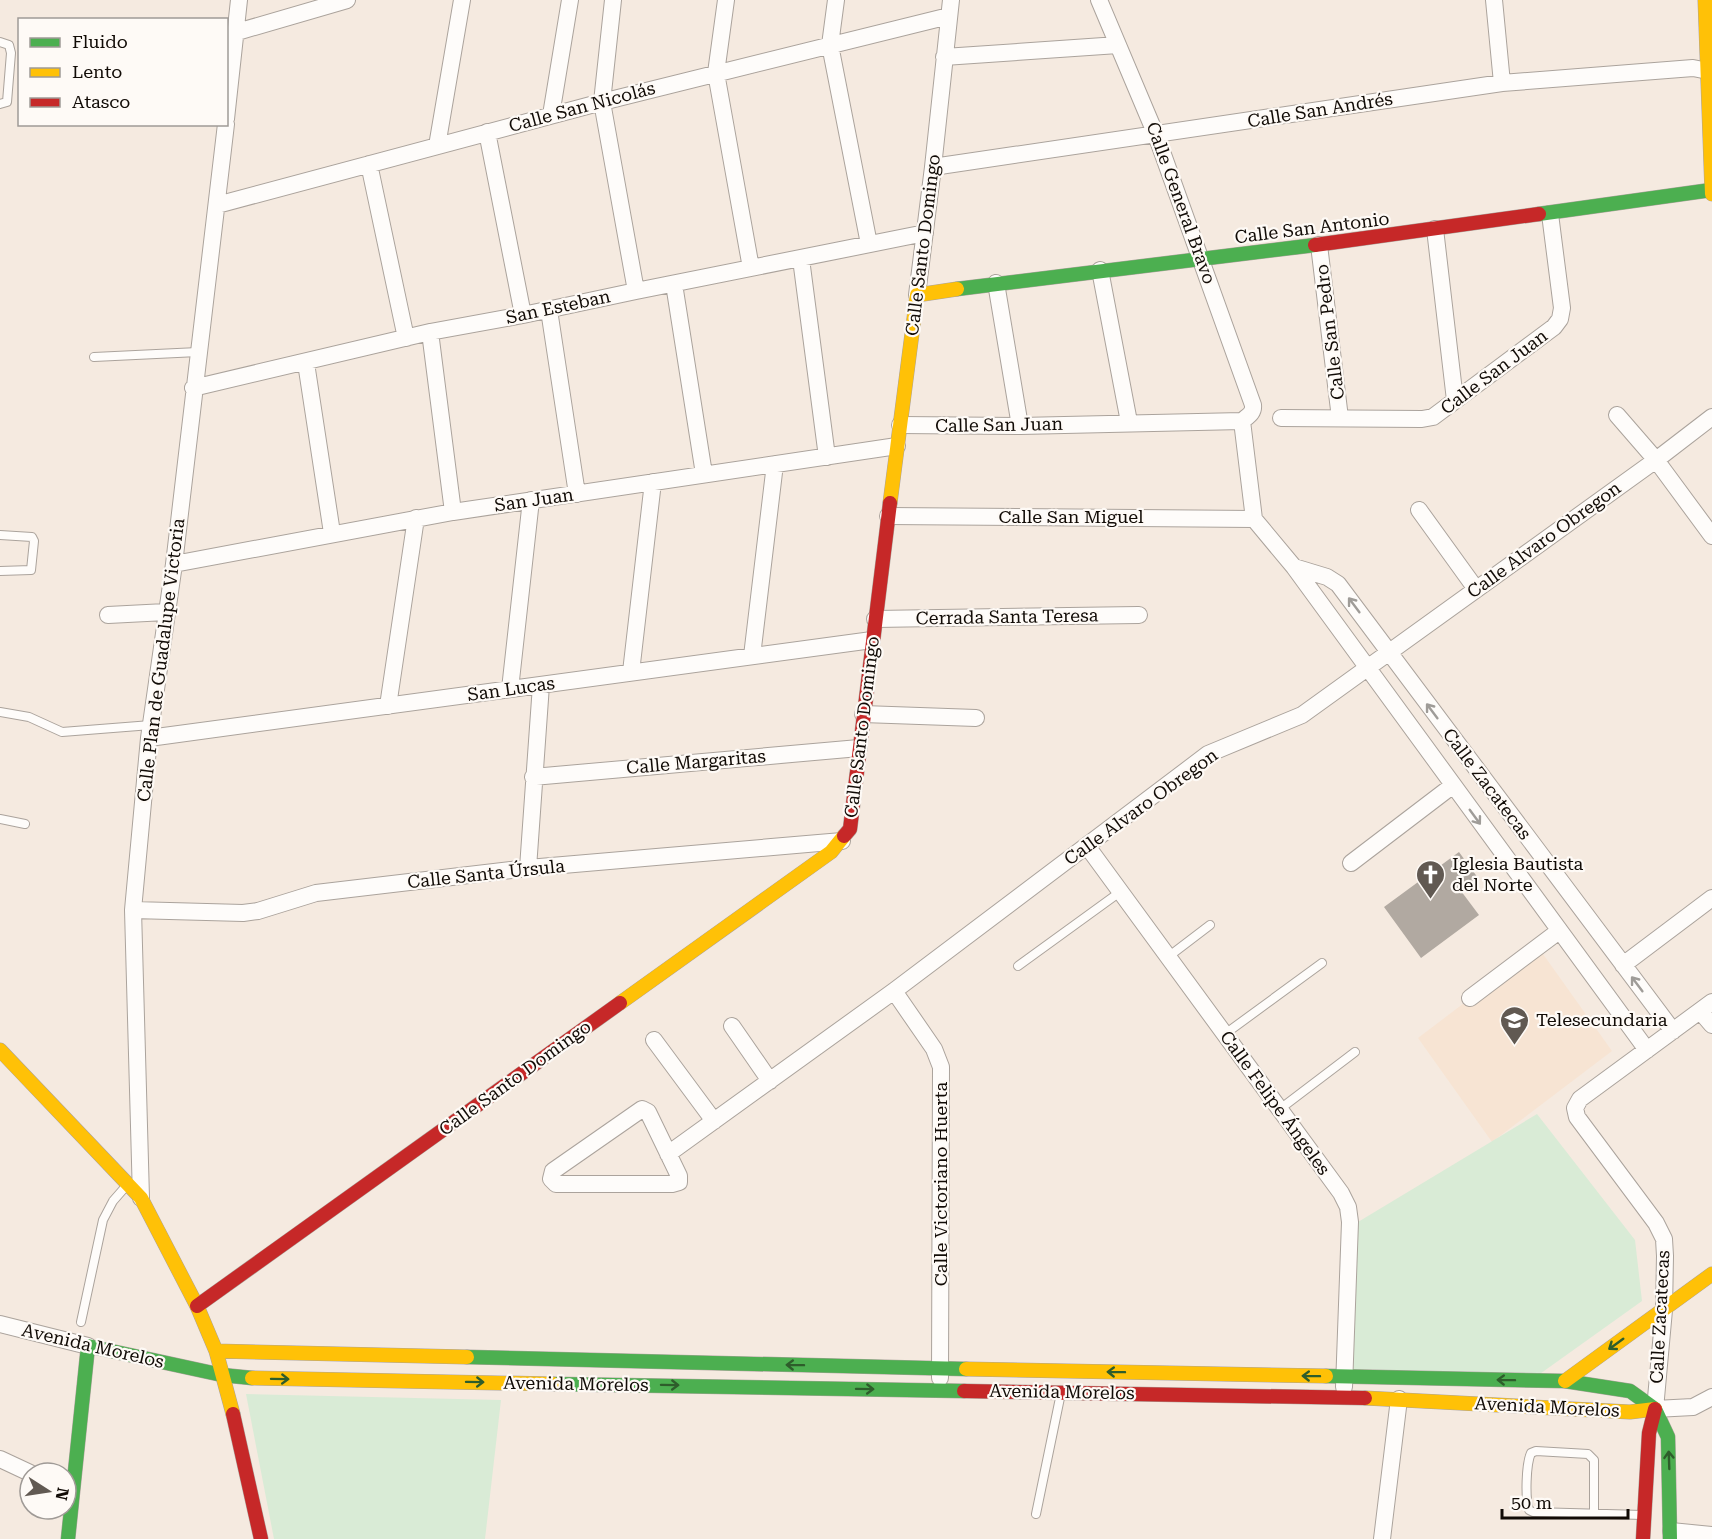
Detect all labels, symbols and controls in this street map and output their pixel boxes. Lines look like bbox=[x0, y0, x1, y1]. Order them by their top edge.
legend bbox=[18, 18, 228, 126]
text: Fluido bbox=[72, 31, 128, 52]
text: Lento bbox=[72, 61, 122, 82]
street label: Calle San Nicolás bbox=[506, 77, 657, 136]
street label: Calle San Andrés bbox=[1246, 88, 1394, 131]
text: Atasco bbox=[72, 91, 130, 112]
street label: Calle General Bravo bbox=[1142, 119, 1221, 287]
street label: Calle Santo Domingo bbox=[901, 153, 944, 337]
street label: Calle San Antonio bbox=[1233, 208, 1390, 247]
street label: Calle San Pedro bbox=[1311, 263, 1348, 401]
street label: San Esteban bbox=[504, 285, 613, 328]
street label: Calle San Juan bbox=[1436, 324, 1551, 418]
street label: Calle San Juan bbox=[935, 413, 1064, 436]
street label: Calle Alvaro Obregon bbox=[1463, 477, 1625, 602]
street label: San Juan bbox=[493, 484, 575, 515]
street label: Calle San Miguel bbox=[998, 506, 1144, 527]
street label: Calle Plan de Guadalupe Victoria bbox=[133, 517, 188, 803]
one-way arrow bbox=[1347, 597, 1360, 613]
street label: Cerrada Santa Teresa bbox=[916, 604, 1099, 629]
street label: Calle Santo Domingo bbox=[840, 635, 883, 819]
street label: San Lucas bbox=[466, 672, 556, 705]
one-way arrow bbox=[1426, 703, 1439, 719]
street label: Calle Zacatecas bbox=[1439, 724, 1536, 843]
street label: Calle Alvaro Obregon bbox=[1060, 744, 1222, 869]
street label: Calle Margaritas bbox=[625, 745, 767, 778]
one-way arrow bbox=[1469, 809, 1482, 825]
place label: Iglesia Bautista del Norte bbox=[1452, 853, 1584, 895]
street label: Calle Santa Úrsula bbox=[406, 855, 566, 892]
church icon: Iglesia Bautista del Norte bbox=[1415, 858, 1447, 900]
one-way arrow bbox=[1631, 977, 1644, 993]
school or university icon: Telesecundaria bbox=[1499, 1004, 1531, 1046]
place label: Telesecundaria bbox=[1536, 1009, 1668, 1030]
street label: Calle Santo Domingo bbox=[435, 1015, 595, 1140]
street label: Calle Felipe Ángeles bbox=[1216, 1027, 1335, 1179]
street label: Calle Victoriano Huerta bbox=[930, 1082, 951, 1286]
street label: Calle Zacatecas bbox=[1646, 1250, 1673, 1384]
street label: Avenida Morelos bbox=[20, 1319, 166, 1372]
one-way arrow bbox=[1609, 1338, 1625, 1350]
one-way arrow bbox=[786, 1359, 806, 1371]
one-way arrow bbox=[1107, 1366, 1127, 1378]
one-way arrow bbox=[1302, 1370, 1322, 1382]
street label: Avenida Morelos bbox=[503, 1372, 649, 1395]
one-way arrow bbox=[270, 1373, 290, 1385]
one-way arrow bbox=[1497, 1374, 1517, 1385]
one-way arrow bbox=[465, 1376, 485, 1388]
one-way arrow bbox=[660, 1380, 680, 1391]
street label: Avenida Morelos bbox=[989, 1380, 1135, 1403]
one-way arrow bbox=[855, 1383, 875, 1395]
street label: Avenida Morelos bbox=[1474, 1392, 1620, 1421]
one-way arrow bbox=[1663, 1450, 1674, 1470]
north arrow bbox=[18, 1461, 78, 1521]
scale bar bbox=[1502, 1482, 1628, 1520]
text: N bbox=[52, 1486, 73, 1502]
text: 50 m bbox=[1511, 1492, 1552, 1513]

